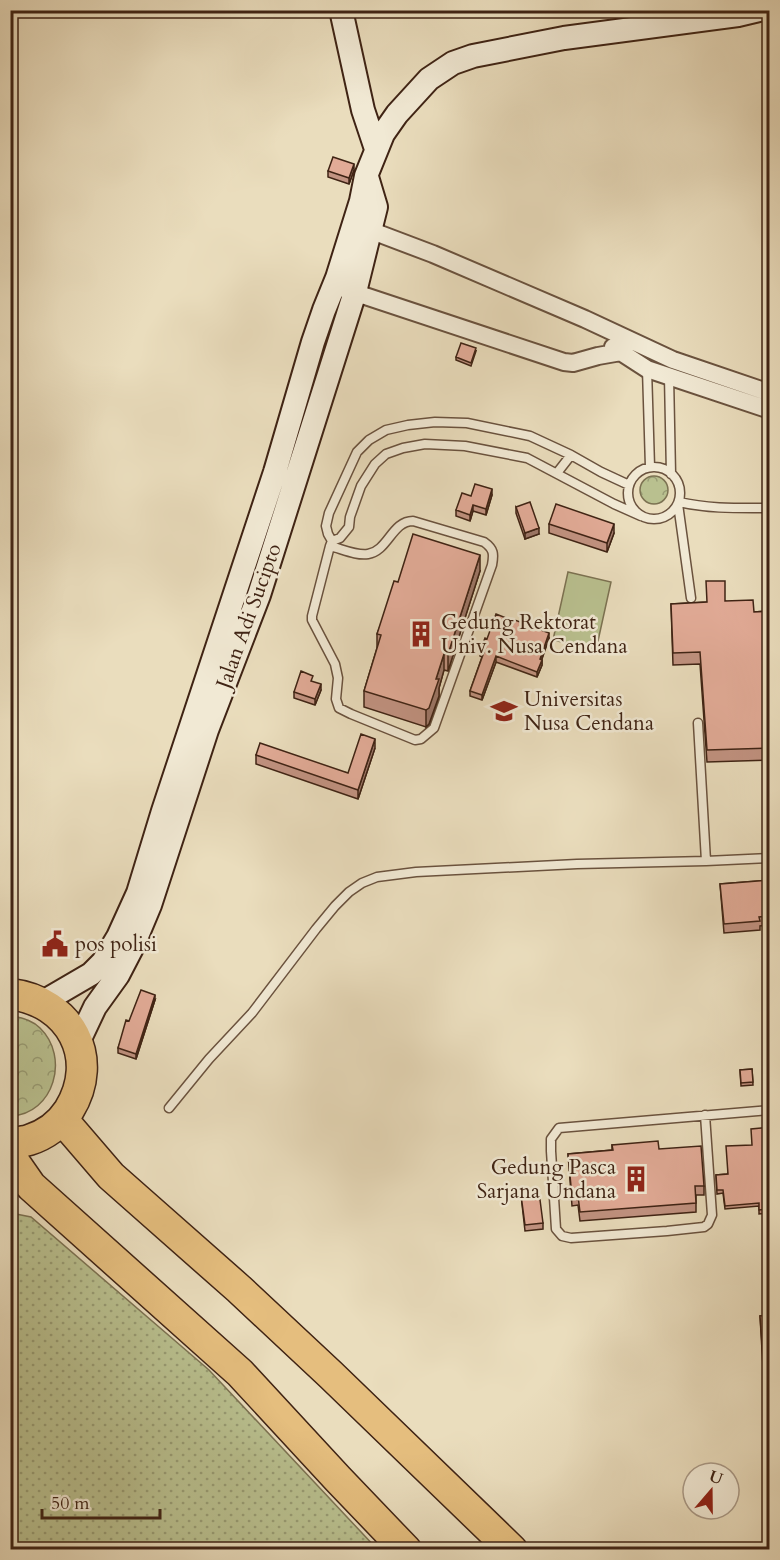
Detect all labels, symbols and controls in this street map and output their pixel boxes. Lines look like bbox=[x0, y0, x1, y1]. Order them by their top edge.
street label: Jalan Adi Sucipto bbox=[208, 539, 289, 695]
place label: Gedung Rektorat Univ. Nusa Cendana bbox=[441, 608, 628, 661]
building icon: Gedung Rektorat Univ. Nusa Cendana bbox=[406, 619, 436, 649]
place label: Universitas Nusa Cendana bbox=[524, 685, 654, 738]
school or university icon: Universitas Nusa Cendana bbox=[489, 696, 519, 726]
public building icon: pos polisi bbox=[40, 929, 70, 959]
place label: pos polisi bbox=[75, 930, 157, 959]
place label: Gedung Pasca Sarjana Undana bbox=[477, 1153, 616, 1206]
building icon: Gedung Pasca Sarjana Undana bbox=[621, 1164, 651, 1194]
north arrow bbox=[681, 1461, 741, 1521]
text: U bbox=[706, 1465, 726, 1490]
scale bar bbox=[42, 1482, 160, 1520]
text: 50 m bbox=[51, 1491, 90, 1516]

